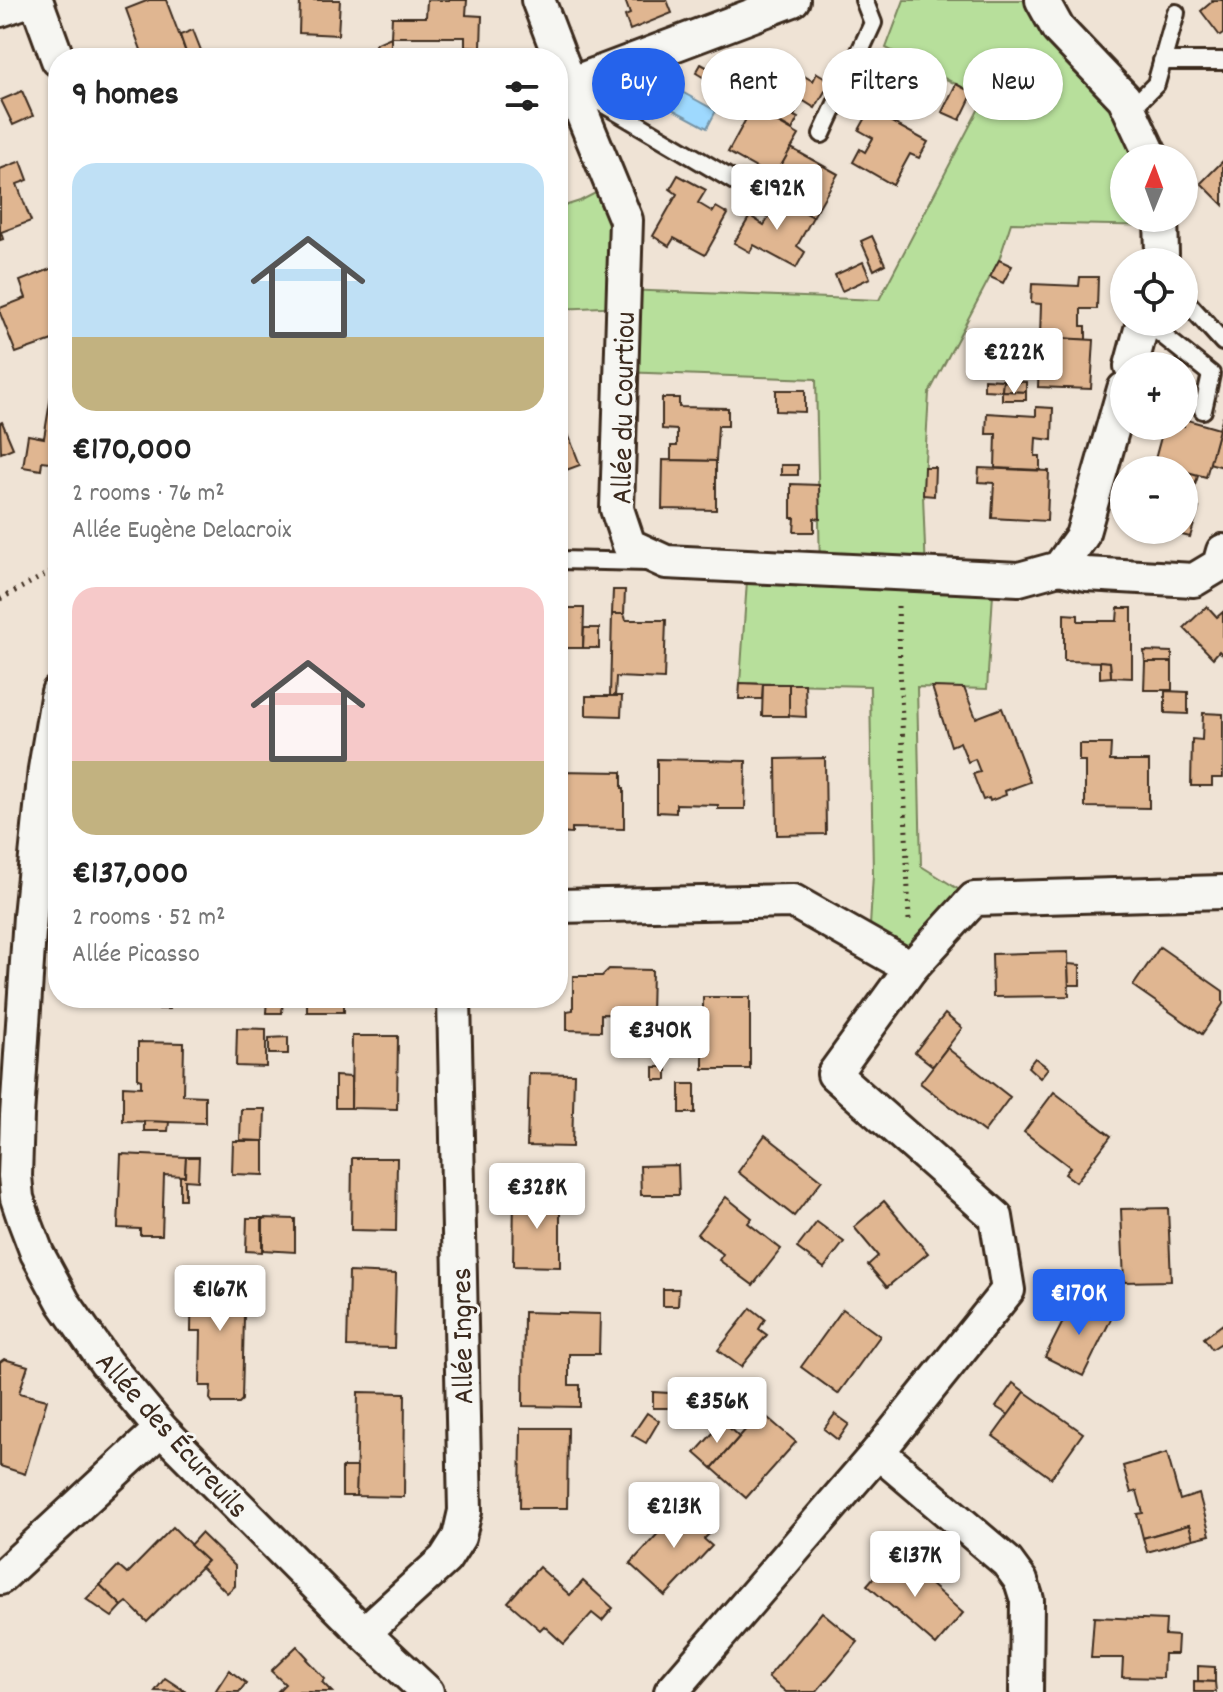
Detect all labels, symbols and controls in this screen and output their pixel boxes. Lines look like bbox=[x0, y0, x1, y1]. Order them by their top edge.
chip: Buy bbox=[592, 48, 685, 120]
chip: Rent bbox=[701, 48, 806, 120]
chip: Filters bbox=[822, 48, 947, 120]
chip: New bbox=[963, 48, 1063, 120]
text: 9 homes bbox=[72, 72, 179, 121]
icon: filters bbox=[500, 74, 544, 118]
north arrow bbox=[1110, 144, 1198, 232]
map controls bbox=[1110, 144, 1198, 544]
pin: €192K bbox=[721, 164, 833, 232]
text: €192K bbox=[749, 171, 805, 208]
icon: home bbox=[236, 215, 380, 359]
button: locate bbox=[1110, 248, 1198, 336]
street label: Allée du Courtiou bbox=[603, 311, 650, 505]
pin: €222K bbox=[958, 328, 1070, 396]
text: €222K bbox=[984, 335, 1044, 372]
button: + bbox=[1110, 352, 1198, 440]
text: €170,000 bbox=[72, 427, 192, 476]
button: − bbox=[1110, 456, 1198, 544]
text: 2 rooms · 76 m² bbox=[72, 476, 225, 513]
text: Allée Eugène Delacroix bbox=[72, 513, 292, 550]
icon: home bbox=[236, 639, 380, 783]
text: €137,000 bbox=[72, 851, 189, 900]
text: 2 rooms · 52 m² bbox=[72, 900, 225, 937]
text: Allée Picasso bbox=[72, 937, 200, 974]
pin: €340K bbox=[604, 1006, 716, 1074]
text: €340K bbox=[628, 1013, 692, 1050]
pin: €328K bbox=[481, 1163, 593, 1231]
text: €328K bbox=[507, 1170, 567, 1207]
pin: €167K bbox=[164, 1265, 276, 1333]
street label: Allée Ingres bbox=[443, 1267, 488, 1405]
pin: €170K bbox=[1023, 1269, 1135, 1337]
text: €167K bbox=[193, 1272, 247, 1309]
text: €170K bbox=[1051, 1276, 1107, 1313]
street label: Allée des Écureuils bbox=[83, 1344, 256, 1530]
pin: €356K bbox=[661, 1377, 773, 1445]
text: €356K bbox=[686, 1384, 748, 1421]
pin: €213K bbox=[618, 1482, 730, 1550]
text: €213K bbox=[646, 1489, 702, 1526]
pin: €137K bbox=[859, 1531, 971, 1599]
text: €137K bbox=[888, 1538, 942, 1575]

